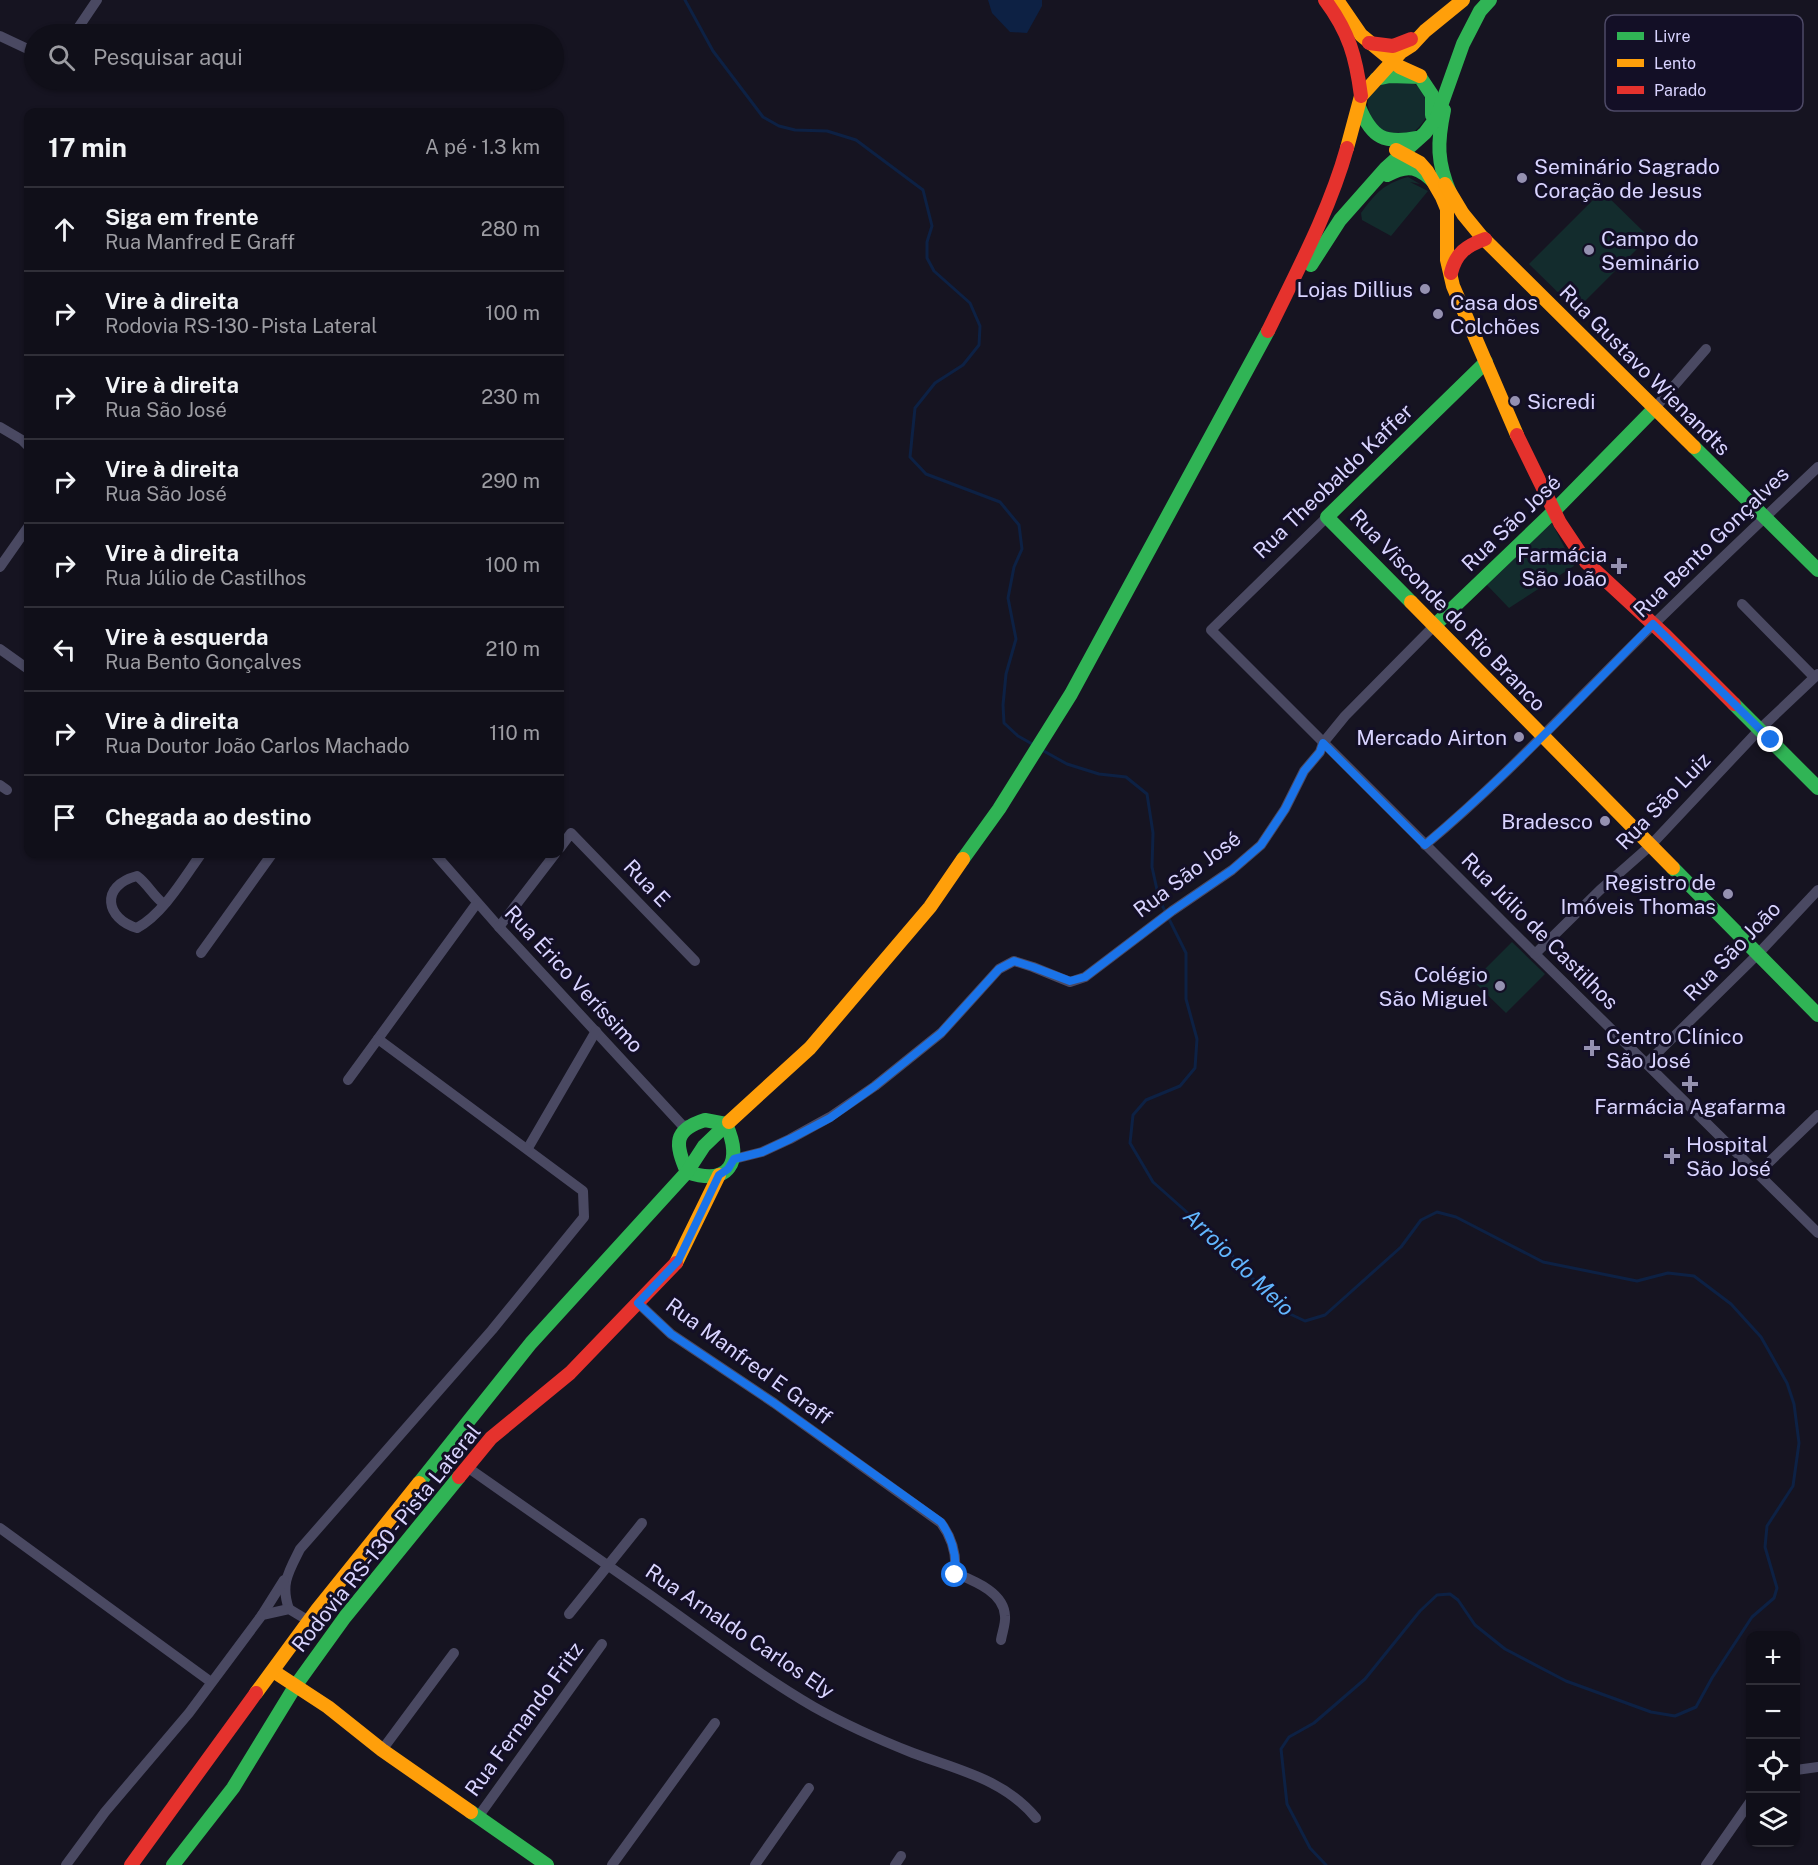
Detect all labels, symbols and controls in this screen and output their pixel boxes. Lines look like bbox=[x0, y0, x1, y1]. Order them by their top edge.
legend bbox=[1605, 15, 1803, 111]
search box bbox=[24, 24, 564, 90]
text: Livre bbox=[1654, 27, 1690, 46]
icon: search bbox=[45, 41, 78, 74]
text: Pesquisar aqui bbox=[93, 44, 243, 70]
text: Lento bbox=[1654, 54, 1696, 73]
text: Parado bbox=[1654, 81, 1706, 100]
text: 17 min bbox=[48, 132, 127, 163]
text: A pé · 1.3 km bbox=[425, 135, 540, 159]
place label: Seminário Sagrado Coração de Jesus bbox=[1534, 154, 1720, 203]
marker: Seminário Sagrado Coração de Jesus bbox=[1515, 171, 1529, 185]
text: Siga em frente bbox=[105, 204, 259, 230]
icon: ahead bbox=[48, 213, 81, 246]
text: 280 m bbox=[481, 217, 540, 241]
place label: Campo do Seminário bbox=[1601, 226, 1699, 275]
text: Rua Manfred E Graff bbox=[105, 230, 295, 254]
marker: Campo do Seminário bbox=[1582, 243, 1596, 257]
place label: Lojas Dillius bbox=[1297, 277, 1413, 302]
street label: Rua Gustavo Wienandts bbox=[1554, 279, 1736, 461]
marker: Lojas Dillius bbox=[1418, 282, 1432, 296]
text: Vire à direita bbox=[105, 288, 239, 314]
place label: Casa dos Colchões bbox=[1450, 290, 1540, 339]
icon: right bbox=[48, 297, 81, 330]
text: 100 m bbox=[485, 301, 540, 325]
marker: Casa dos Colchões bbox=[1431, 307, 1445, 321]
text: Rodovia RS-130 - Pista Lateral bbox=[105, 314, 377, 338]
text: Vire à direita bbox=[105, 372, 239, 398]
icon: right bbox=[48, 381, 81, 414]
text: 230 m bbox=[481, 385, 540, 409]
place label: Sicredi bbox=[1527, 389, 1595, 414]
marker: Sicredi bbox=[1508, 394, 1522, 408]
text: Rua São José bbox=[105, 398, 227, 422]
street label: Rua Theobaldo Kaffer bbox=[1248, 398, 1418, 564]
text: Vire à direita bbox=[105, 456, 239, 482]
street label: Rua Bento Gonçalves bbox=[1628, 461, 1794, 623]
icon: right bbox=[48, 465, 81, 498]
text: 290 m bbox=[481, 469, 540, 493]
street label: Rua São José bbox=[1456, 470, 1566, 576]
text: Rua São José bbox=[105, 482, 227, 506]
street label: Rua Visconde do Rio Branco bbox=[1345, 504, 1551, 716]
text: Vire à direita bbox=[105, 540, 239, 566]
place label: Farmácia São João bbox=[1517, 542, 1607, 591]
icon: right bbox=[48, 549, 81, 582]
text: 100 m bbox=[485, 553, 540, 577]
marker: Farmácia São João bbox=[1612, 559, 1626, 573]
text: Rua Júlio de Castilhos bbox=[105, 566, 306, 590]
text: Vire à esquerda bbox=[105, 624, 269, 650]
icon: left bbox=[48, 633, 81, 666]
text: 210 m bbox=[486, 637, 540, 661]
text: Rua Bento Gonçalves bbox=[105, 650, 302, 674]
text: Vire à direita bbox=[105, 708, 239, 734]
icon: right bbox=[48, 717, 81, 750]
text: 110 m bbox=[489, 721, 540, 745]
place label: Mercado Airton bbox=[1356, 725, 1507, 750]
route end bbox=[1757, 726, 1783, 752]
marker: Mercado Airton bbox=[1512, 730, 1526, 744]
text: Rua Doutor João Carlos Machado bbox=[105, 734, 410, 758]
street label: Rua São Luiz bbox=[1611, 747, 1715, 855]
icon: arrive bbox=[48, 801, 81, 834]
text: Chegada ao destino bbox=[105, 804, 311, 830]
place label: Bradesco bbox=[1501, 809, 1593, 834]
marker: Bradesco bbox=[1598, 814, 1612, 828]
street label: Rua São José bbox=[1128, 826, 1246, 922]
street label: Rua Júlio de Castilhos bbox=[1456, 847, 1624, 1015]
street label: Rua E bbox=[619, 854, 675, 912]
place label: Registro de Imóveis Thomas bbox=[1560, 870, 1716, 919]
marker: Registro de Imóveis Thomas bbox=[1721, 887, 1735, 901]
street label: Rua São João bbox=[1678, 896, 1786, 1006]
street label: Rua Érico Veríssimo bbox=[499, 900, 649, 1058]
place label: Colégio São Miguel bbox=[1379, 962, 1488, 1011]
marker: Colégio São Miguel bbox=[1493, 979, 1507, 993]
place label: Centro Clínico São José bbox=[1606, 1024, 1744, 1073]
marker: Centro Clínico São José bbox=[1583, 1039, 1601, 1057]
marker: Farmácia Agafarma bbox=[1683, 1077, 1697, 1091]
place label: Farmácia Agafarma bbox=[1594, 1094, 1786, 1119]
place label: Hospital São José bbox=[1686, 1132, 1771, 1181]
marker: Hospital São José bbox=[1663, 1147, 1681, 1165]
water label: Arroio do Meio bbox=[1178, 1203, 1300, 1321]
street label: Rua Manfred E Graff bbox=[661, 1292, 837, 1430]
street label: Rodovia RS-130 - Pista Lateral bbox=[286, 1419, 486, 1657]
street label: Rua Arnaldo Carlos Ely bbox=[641, 1558, 839, 1704]
route start bbox=[941, 1561, 967, 1587]
map controls bbox=[1746, 1631, 1800, 1847]
button: + bbox=[1746, 1631, 1800, 1685]
street label: Rua Fernando Fritz bbox=[460, 1637, 588, 1801]
button: − bbox=[1746, 1685, 1800, 1739]
button: locate bbox=[1746, 1739, 1800, 1793]
button: layers bbox=[1746, 1793, 1800, 1847]

